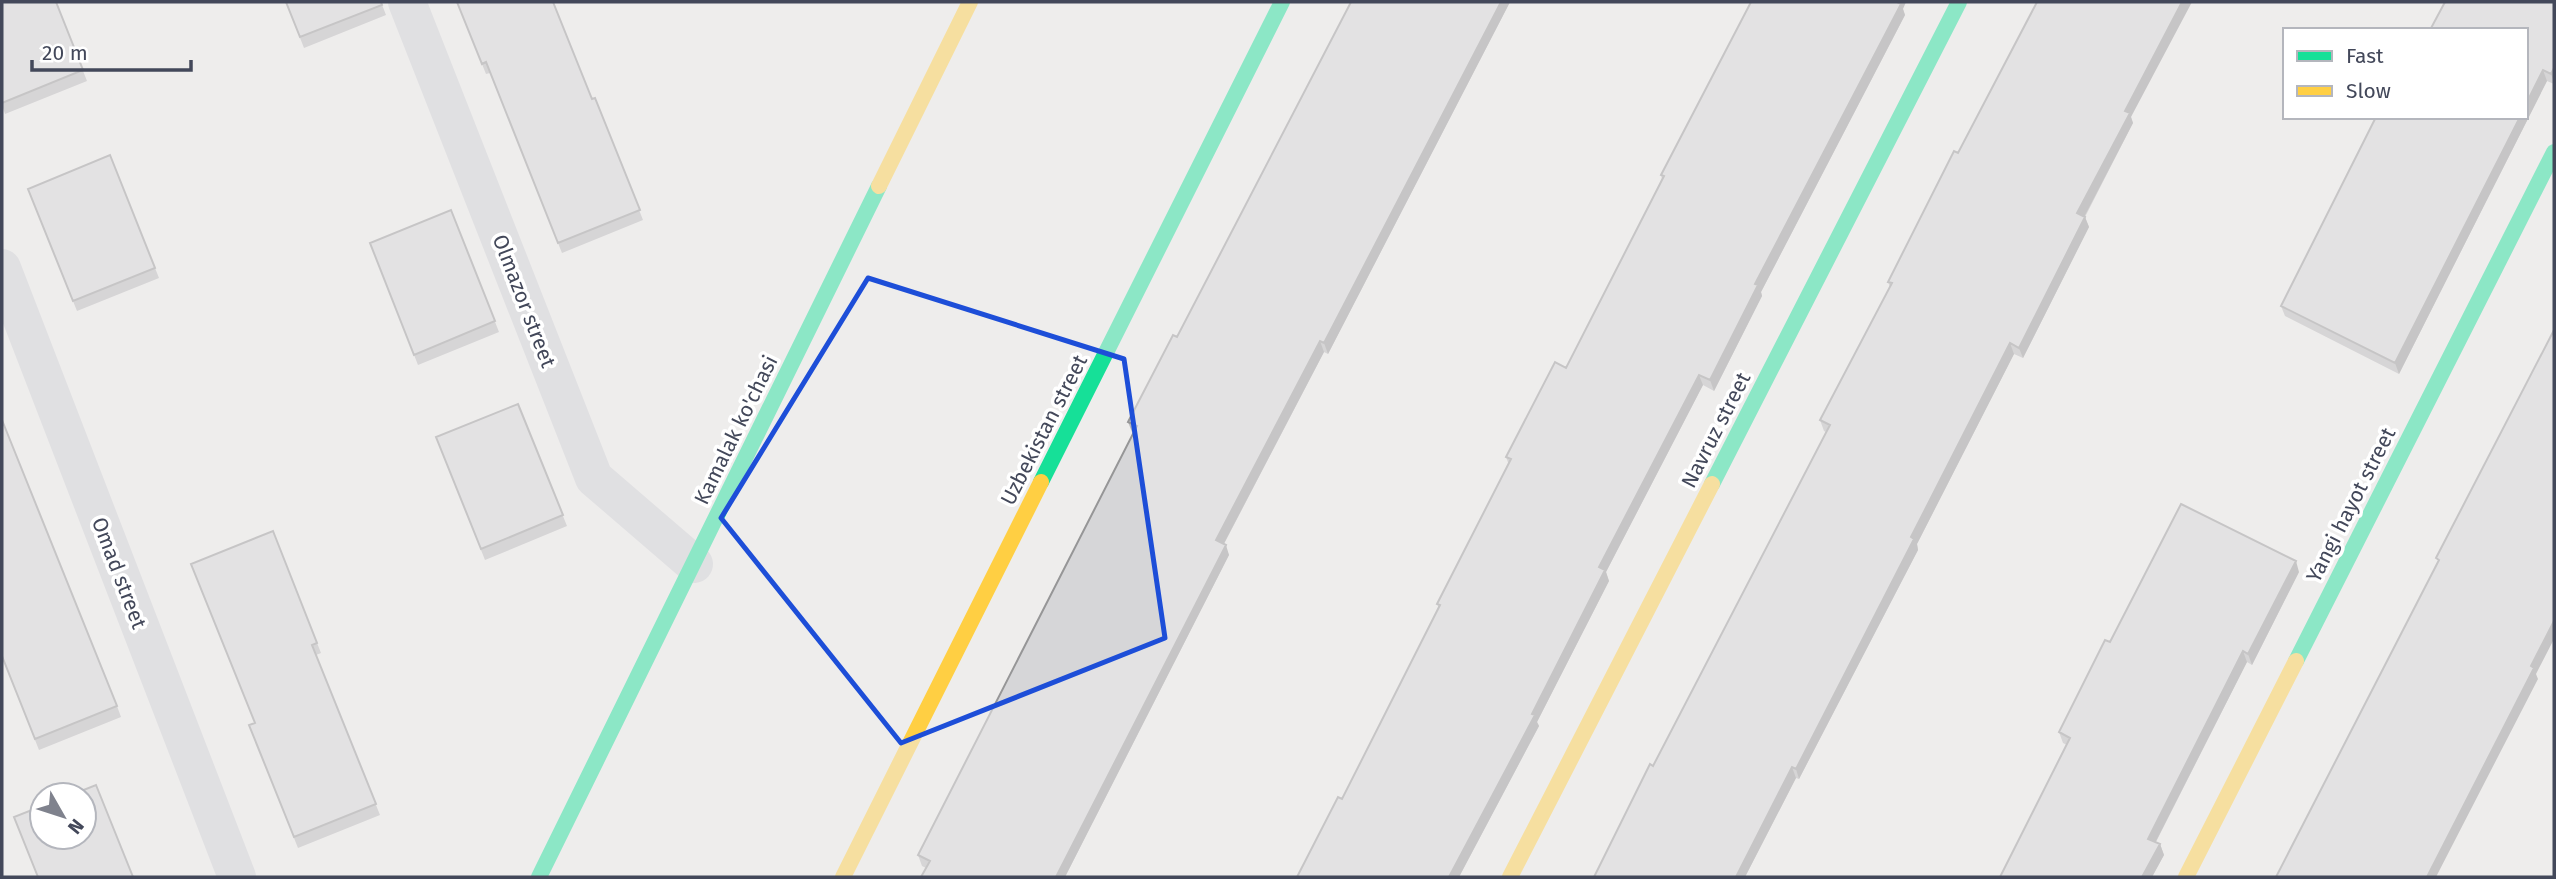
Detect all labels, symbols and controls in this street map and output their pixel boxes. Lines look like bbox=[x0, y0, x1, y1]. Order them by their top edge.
scale bar bbox=[32, 28, 191, 72]
legend bbox=[2283, 28, 2528, 119]
text: 20 m bbox=[42, 40, 88, 66]
text: Fast bbox=[2346, 43, 2384, 69]
text: Slow bbox=[2346, 78, 2391, 104]
street label: Olmazor street bbox=[487, 231, 561, 372]
street label: Uzbekistan street bbox=[995, 350, 1093, 510]
street label: Kamalak ko'chasi bbox=[689, 351, 783, 509]
street label: Navruz street bbox=[1676, 368, 1756, 492]
street label: Yangi hayot street bbox=[2301, 423, 2401, 587]
street label: Omad street bbox=[86, 514, 152, 633]
north arrow bbox=[28, 781, 98, 851]
text: N bbox=[63, 814, 89, 839]

